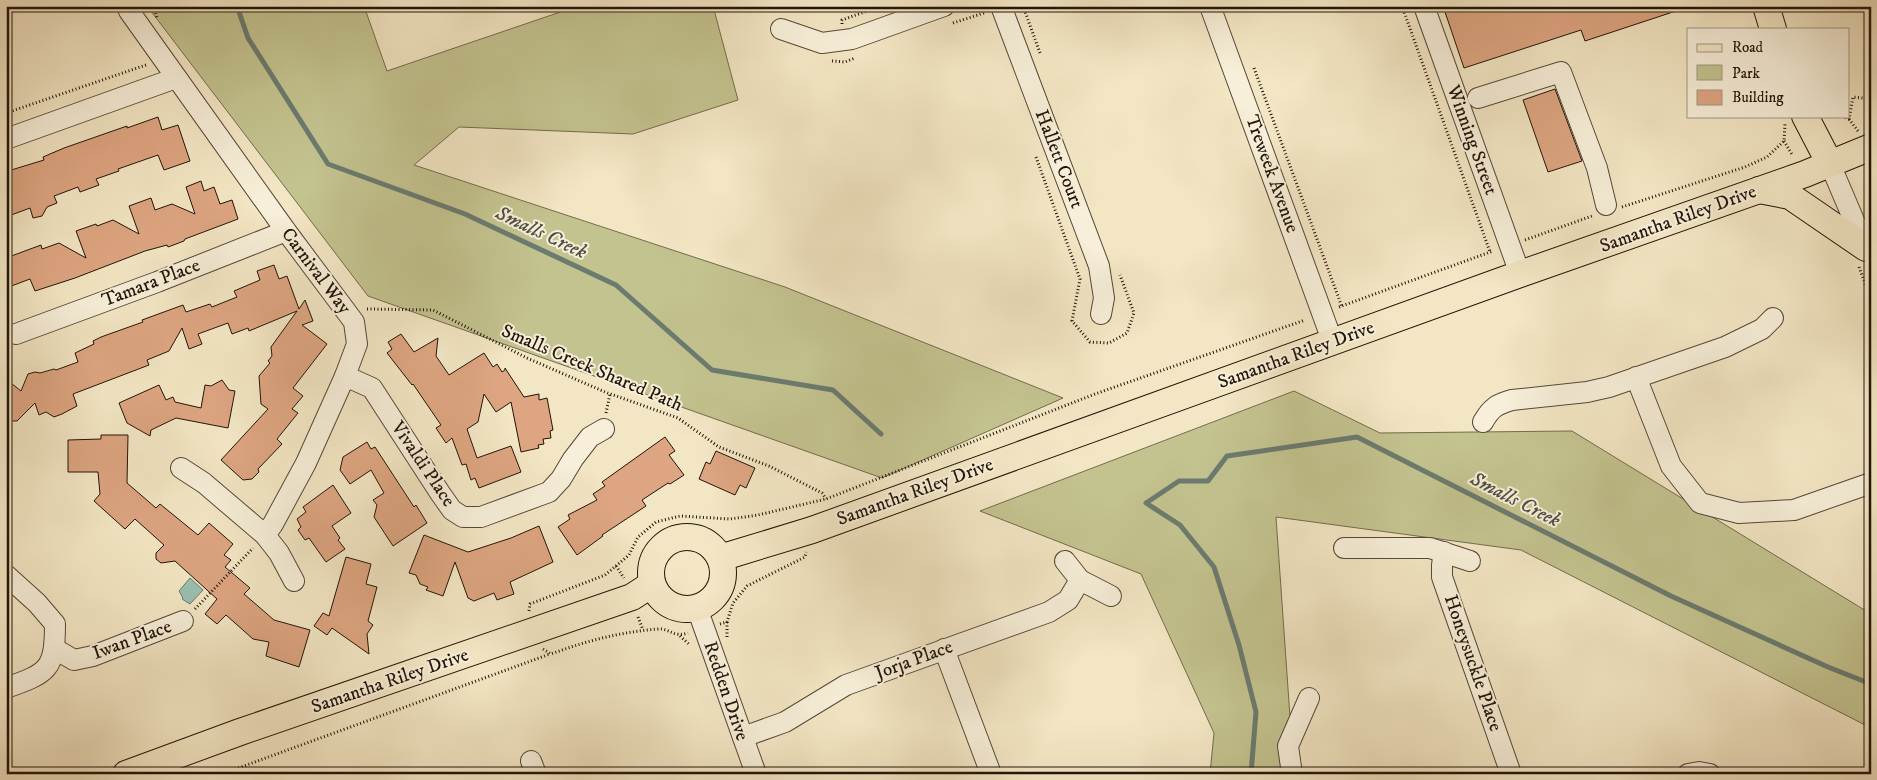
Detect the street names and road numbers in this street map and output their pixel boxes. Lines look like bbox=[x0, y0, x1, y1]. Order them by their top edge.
street label: Winning Street bbox=[1441, 81, 1503, 198]
street label: Hallett Court bbox=[1030, 106, 1088, 212]
street label: Treweek Avenue bbox=[1240, 112, 1304, 236]
street label: Samantha Riley Drive bbox=[1597, 180, 1760, 258]
street label: Carnival Way bbox=[276, 223, 356, 319]
street label: Tamara Place bbox=[99, 254, 203, 312]
street label: Samantha Riley Drive bbox=[1215, 316, 1378, 394]
street label: Smalls Creek Shared Path bbox=[498, 319, 686, 417]
street label: Vivaldi Place bbox=[385, 416, 460, 511]
street label: Samantha Riley Drive bbox=[834, 453, 997, 531]
street label: Honeysuckle Place bbox=[1439, 592, 1507, 735]
street label: Iwan Place bbox=[89, 615, 175, 665]
street label: Jorja Place bbox=[870, 635, 956, 685]
street label: Redden Drive bbox=[698, 638, 754, 744]
street label: Samantha Riley Drive bbox=[308, 643, 472, 719]

